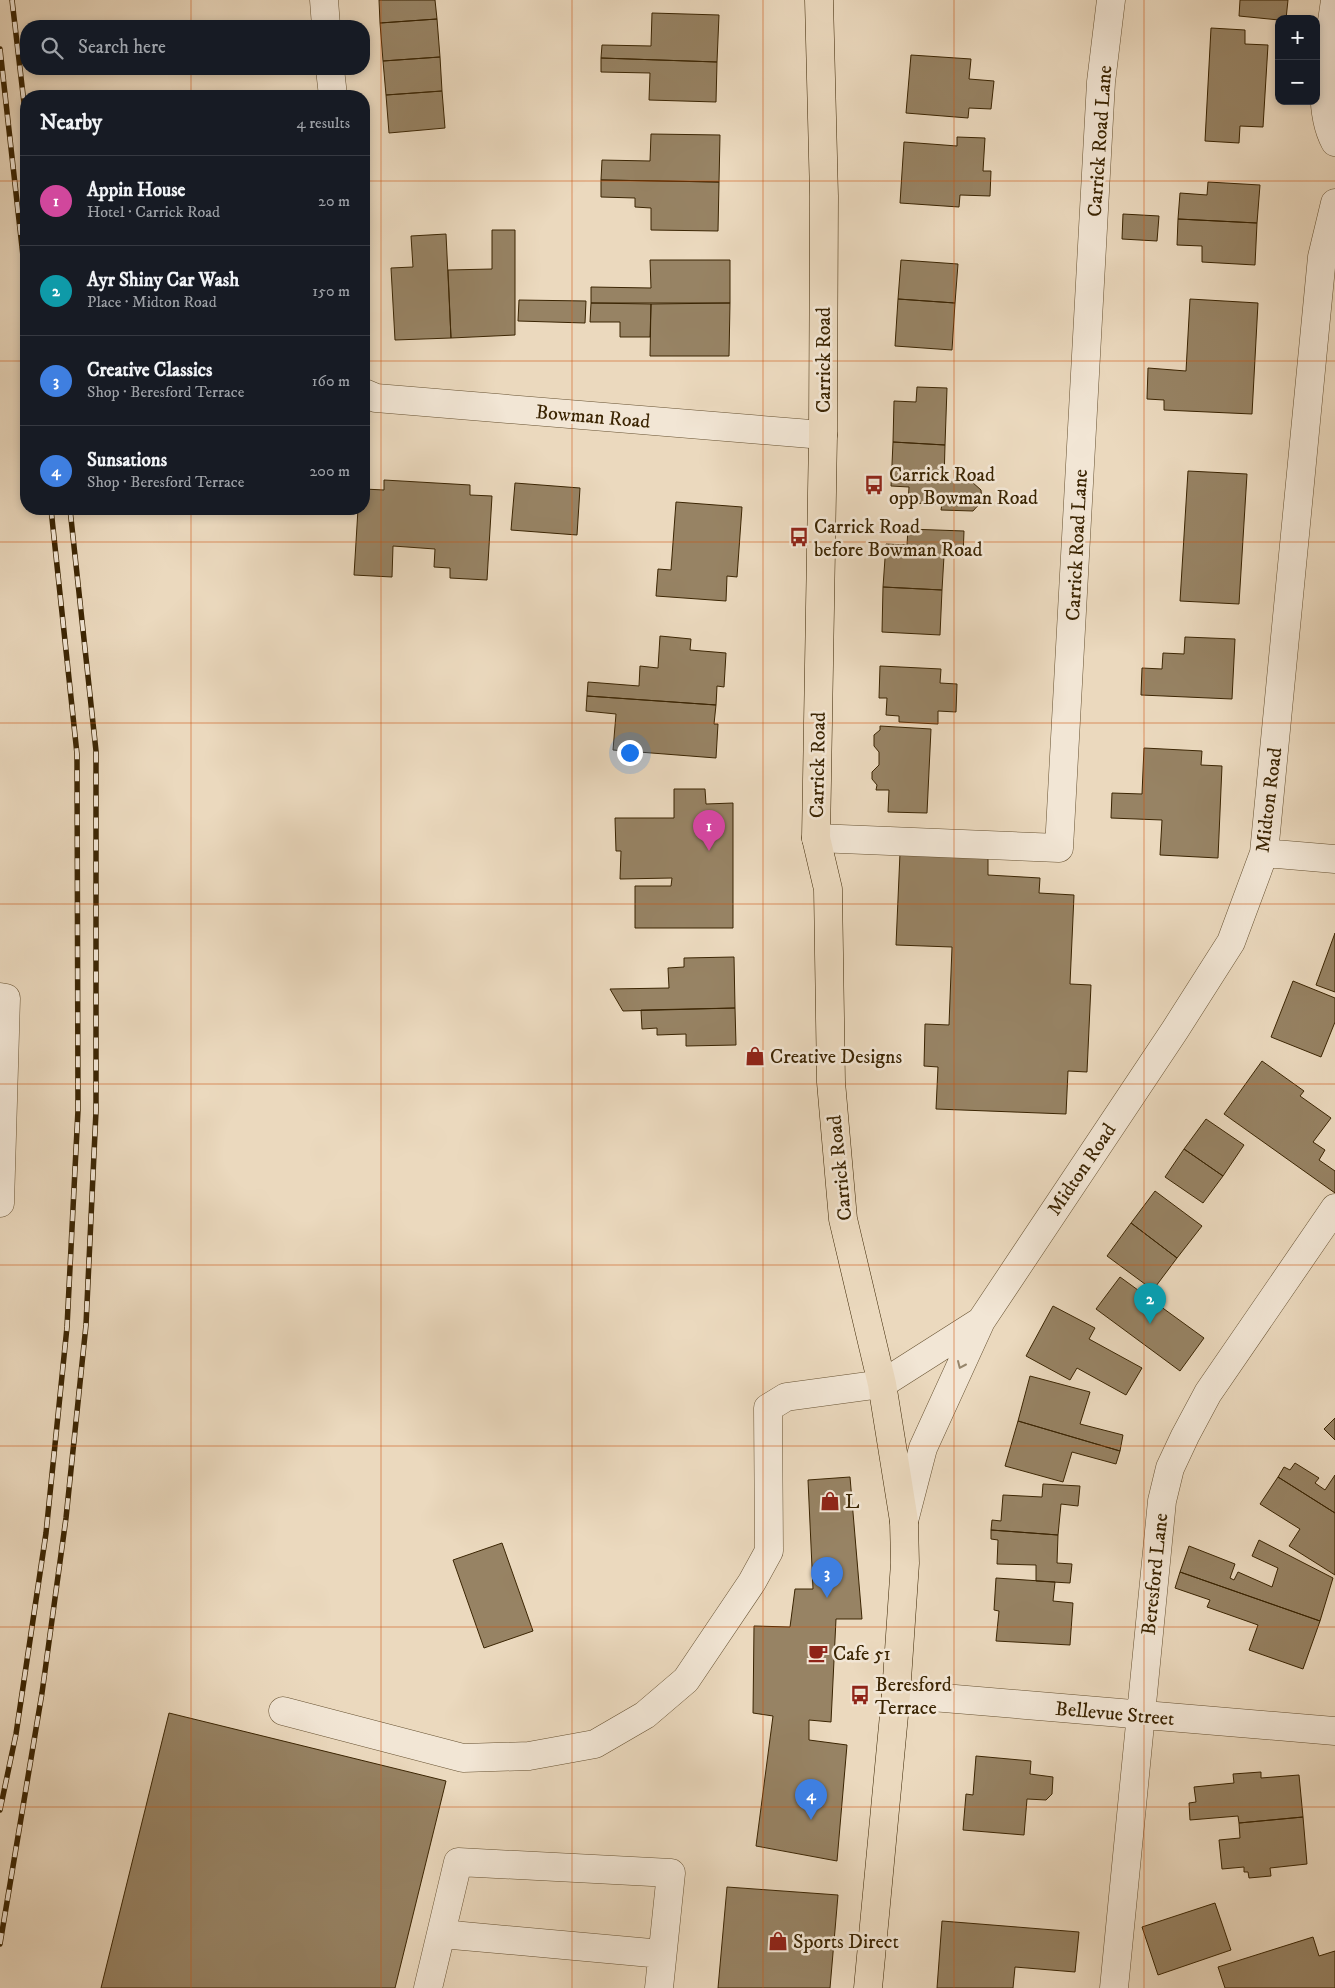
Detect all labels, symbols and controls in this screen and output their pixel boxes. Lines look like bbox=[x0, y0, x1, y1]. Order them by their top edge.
map controls bbox=[1275, 15, 1320, 105]
button: + bbox=[1275, 15, 1320, 60]
search box bbox=[20, 20, 370, 75]
icon: search bbox=[38, 34, 66, 62]
text: Search here bbox=[78, 36, 166, 59]
button: − bbox=[1275, 60, 1320, 105]
street label: Carrick Road Lane bbox=[1083, 64, 1118, 218]
text: Nearby bbox=[40, 110, 102, 136]
text: 4 results bbox=[297, 113, 350, 133]
text: Appin House bbox=[87, 179, 185, 202]
text: 1 bbox=[53, 191, 59, 211]
text: 20 m bbox=[318, 191, 350, 211]
text: Hotel · Carrick Road bbox=[87, 202, 220, 222]
text: Ayr Shiny Car Wash bbox=[87, 269, 239, 292]
text: 2 bbox=[52, 281, 60, 301]
text: 150 m bbox=[312, 281, 350, 301]
text: Place · Midton Road bbox=[87, 292, 217, 312]
street label: Carrick Road bbox=[812, 307, 837, 413]
text: Creative Classics bbox=[87, 359, 212, 382]
text: 3 bbox=[53, 371, 59, 391]
text: 160 m bbox=[312, 371, 350, 391]
text: Shop · Beresford Terrace bbox=[87, 382, 244, 402]
street label: Bowman Road bbox=[535, 400, 651, 435]
text: Sunsations bbox=[87, 449, 167, 472]
text: 4 bbox=[51, 461, 61, 481]
text: 200 m bbox=[309, 461, 350, 481]
place label: Carrick Road opp Bowman Road bbox=[889, 463, 1038, 511]
street label: Carrick Road Lane bbox=[1061, 469, 1094, 622]
text: Shop · Beresford Terrace bbox=[87, 472, 244, 492]
bus stop icon: Carrick Road opp Bowman Road bbox=[863, 474, 885, 496]
place label: Carrick Road before Bowman Road bbox=[814, 515, 982, 563]
bus stop icon: Carrick Road before Bowman Road bbox=[788, 526, 810, 548]
street label: Carrick Road bbox=[805, 712, 832, 818]
your location bbox=[617, 740, 643, 766]
street label: Midton Road bbox=[1251, 746, 1288, 854]
pin: 1 bbox=[693, 810, 725, 851]
shop icon: Creative Designs bbox=[744, 1045, 766, 1067]
place label: Creative Designs bbox=[770, 1045, 902, 1070]
street label: Carrick Road bbox=[823, 1114, 858, 1222]
street label: Midton Road bbox=[1042, 1119, 1122, 1221]
pin: 2 bbox=[1134, 1283, 1166, 1324]
one-way arrow bbox=[957, 1360, 967, 1369]
shop icon: L bbox=[819, 1490, 841, 1512]
place label: L bbox=[845, 1490, 860, 1515]
street label: Beresford Lane bbox=[1137, 1512, 1174, 1636]
pin: 3 bbox=[811, 1557, 843, 1598]
cafe icon: Cafe 51 bbox=[807, 1642, 829, 1664]
place label: Cafe 51 bbox=[833, 1642, 891, 1667]
place label: Beresford Terrace bbox=[875, 1673, 952, 1721]
bus stop icon: Beresford Terrace bbox=[849, 1684, 871, 1706]
street label: Bellevue Street bbox=[1054, 1697, 1175, 1732]
pin: 4 bbox=[795, 1779, 827, 1820]
shop icon: Sports Direct bbox=[767, 1930, 789, 1952]
place label: Sports Direct bbox=[793, 1930, 899, 1955]

